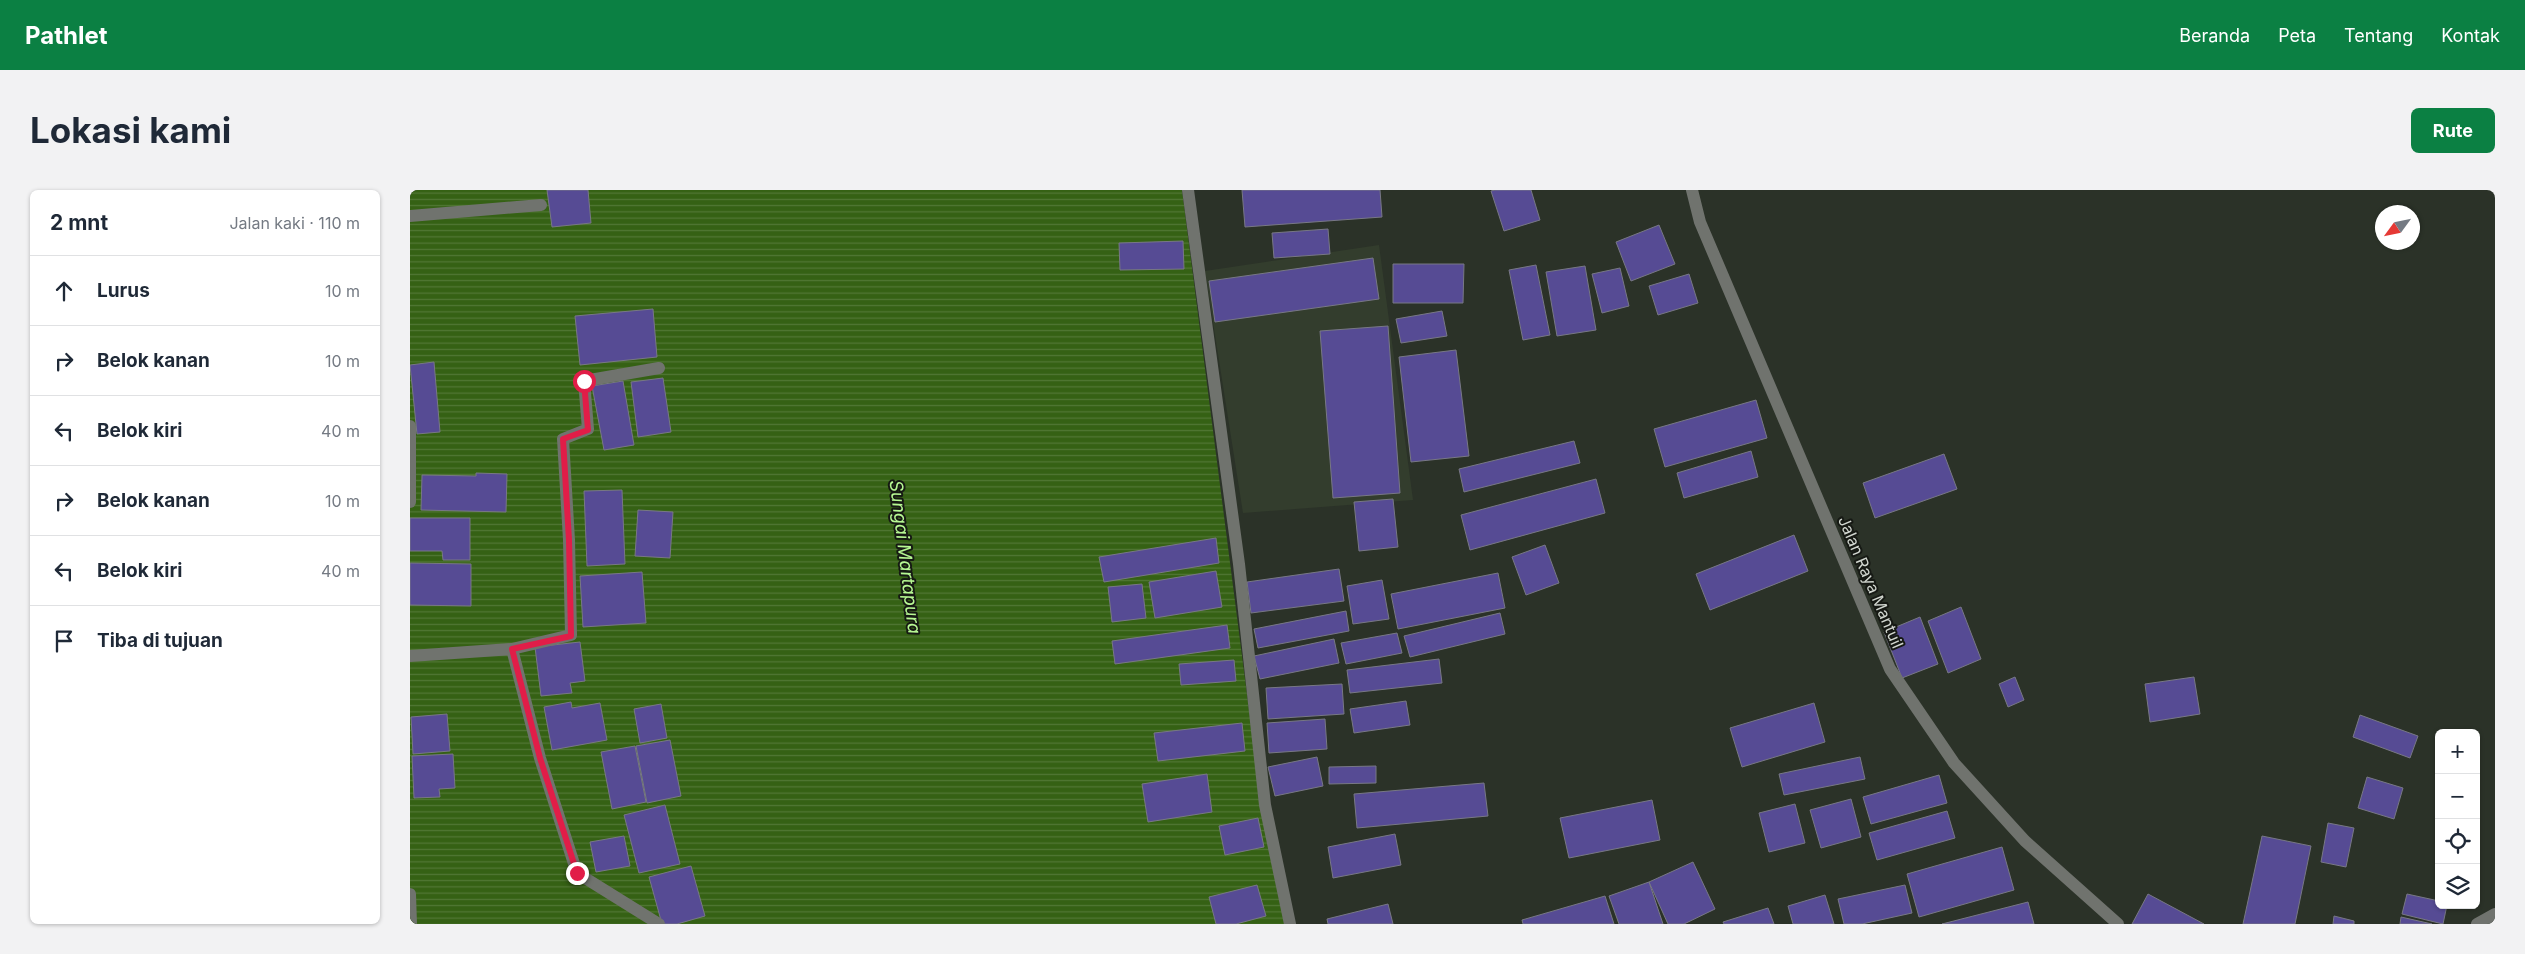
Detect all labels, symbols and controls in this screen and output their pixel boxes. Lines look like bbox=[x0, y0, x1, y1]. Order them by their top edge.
text: Pathlet bbox=[25, 21, 108, 50]
text: Beranda bbox=[2179, 25, 2250, 46]
text: Peta bbox=[2278, 25, 2316, 46]
text: Tentang bbox=[2344, 25, 2413, 46]
text: Kontak bbox=[2441, 25, 2500, 46]
button: Rute bbox=[2411, 108, 2495, 153]
text: Lokasi kami bbox=[30, 109, 231, 151]
north arrow bbox=[2375, 205, 2420, 250]
text: 2 mnt bbox=[50, 210, 108, 235]
text: Jalan kaki · 110 m bbox=[229, 213, 360, 233]
icon: ahead bbox=[50, 277, 78, 305]
text: Lurus bbox=[97, 279, 150, 302]
text: 10 m bbox=[325, 281, 360, 301]
icon: right bbox=[50, 347, 78, 375]
text: Belok kanan bbox=[97, 349, 210, 372]
text: 10 m bbox=[325, 351, 360, 371]
route start bbox=[573, 370, 596, 393]
icon: left bbox=[50, 417, 78, 445]
text: Belok kiri bbox=[97, 419, 182, 442]
text: 40 m bbox=[321, 421, 360, 441]
water label: Sungai Martapura bbox=[886, 479, 925, 635]
icon: right bbox=[50, 487, 78, 515]
text: Belok kanan bbox=[97, 489, 210, 512]
text: 10 m bbox=[325, 491, 360, 511]
street label: Jalan Raya Mantuil bbox=[1834, 513, 1908, 651]
icon: left bbox=[50, 557, 78, 585]
text: Belok kiri bbox=[97, 559, 182, 582]
text: 40 m bbox=[321, 561, 360, 581]
icon: arrive bbox=[50, 627, 78, 655]
text: Tiba di tujuan bbox=[97, 629, 223, 652]
map controls bbox=[2435, 729, 2480, 909]
button: + bbox=[2435, 729, 2480, 774]
button: − bbox=[2435, 774, 2480, 819]
button: locate bbox=[2435, 819, 2480, 864]
route end bbox=[566, 862, 589, 885]
button: layers bbox=[2435, 864, 2480, 909]

